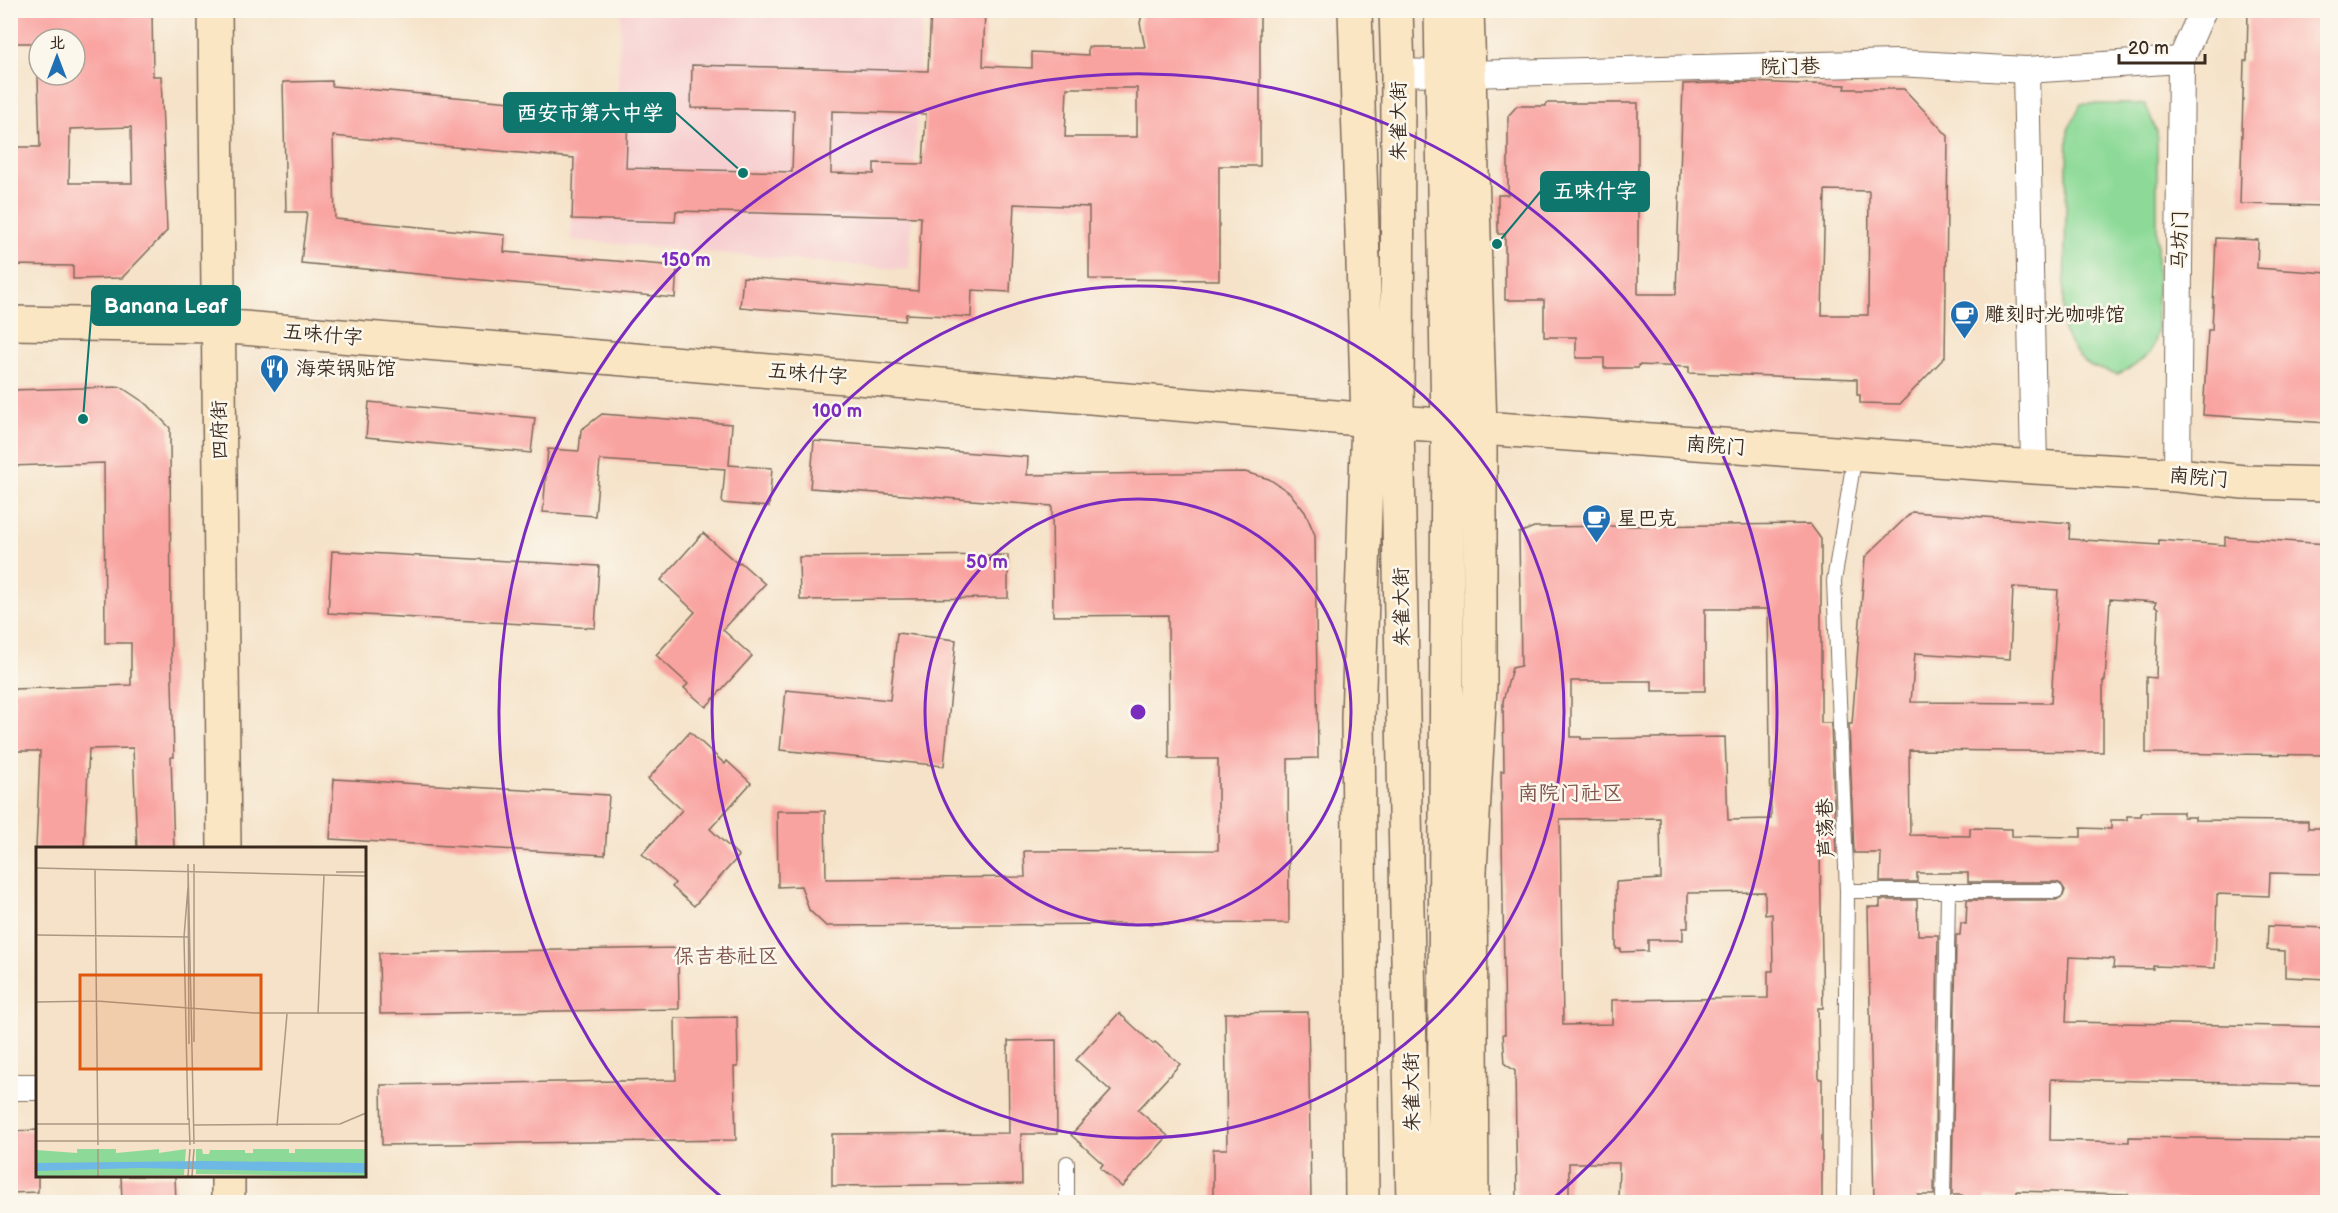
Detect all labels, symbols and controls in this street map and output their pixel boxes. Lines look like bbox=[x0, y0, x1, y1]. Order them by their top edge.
north arrow bbox=[27, 27, 87, 87]
scale bar bbox=[2119, 27, 2204, 65]
text: 北 bbox=[49, 34, 65, 53]
text: 20 m bbox=[2128, 38, 2169, 59]
street label: 院门巷 bbox=[1760, 54, 1821, 80]
street label: 朱雀大街 bbox=[1387, 81, 1411, 161]
callout: 西安市第六中学 bbox=[504, 93, 675, 132]
text: 西安市第六中学 bbox=[517, 101, 664, 126]
callout: 五味什字 bbox=[1541, 172, 1649, 211]
text: 五味什字 bbox=[1553, 179, 1637, 204]
street label: 马坊门 bbox=[2167, 210, 2193, 270]
text: 150 m bbox=[661, 250, 711, 271]
callout: Banana Leaf bbox=[92, 286, 240, 325]
text: Banana Leaf bbox=[104, 294, 229, 319]
cafe icon: 雕刻时光咖啡馆 bbox=[1948, 298, 1980, 340]
place label: 雕刻时光咖啡馆 bbox=[1985, 303, 2125, 327]
street label: 五味什字 bbox=[282, 320, 364, 350]
restaurant icon: 海荣锅贴馆 bbox=[259, 352, 291, 394]
place label: 海荣锅贴馆 bbox=[296, 357, 396, 381]
street label: 五味什字 bbox=[767, 359, 849, 389]
street label: 四府街 bbox=[207, 400, 233, 460]
text: 100 m bbox=[812, 401, 862, 422]
street label: 南院门 bbox=[1685, 432, 1747, 460]
street label: 南院门 bbox=[2168, 463, 2230, 493]
cafe icon: 星巴克 bbox=[1580, 502, 1612, 544]
place label: 星巴克 bbox=[1617, 507, 1677, 531]
text: 50 m bbox=[966, 552, 1008, 573]
street label: 朱雀大街 bbox=[1389, 567, 1415, 647]
centre of rings bbox=[1128, 702, 1148, 722]
district label: 南院门社区 bbox=[1518, 781, 1623, 806]
street label: 芦荡巷 bbox=[1813, 797, 1839, 858]
inset map bbox=[36, 847, 366, 1177]
district label: 保吉巷社区 bbox=[674, 944, 779, 969]
street label: 朱雀大街 bbox=[1399, 1052, 1425, 1132]

